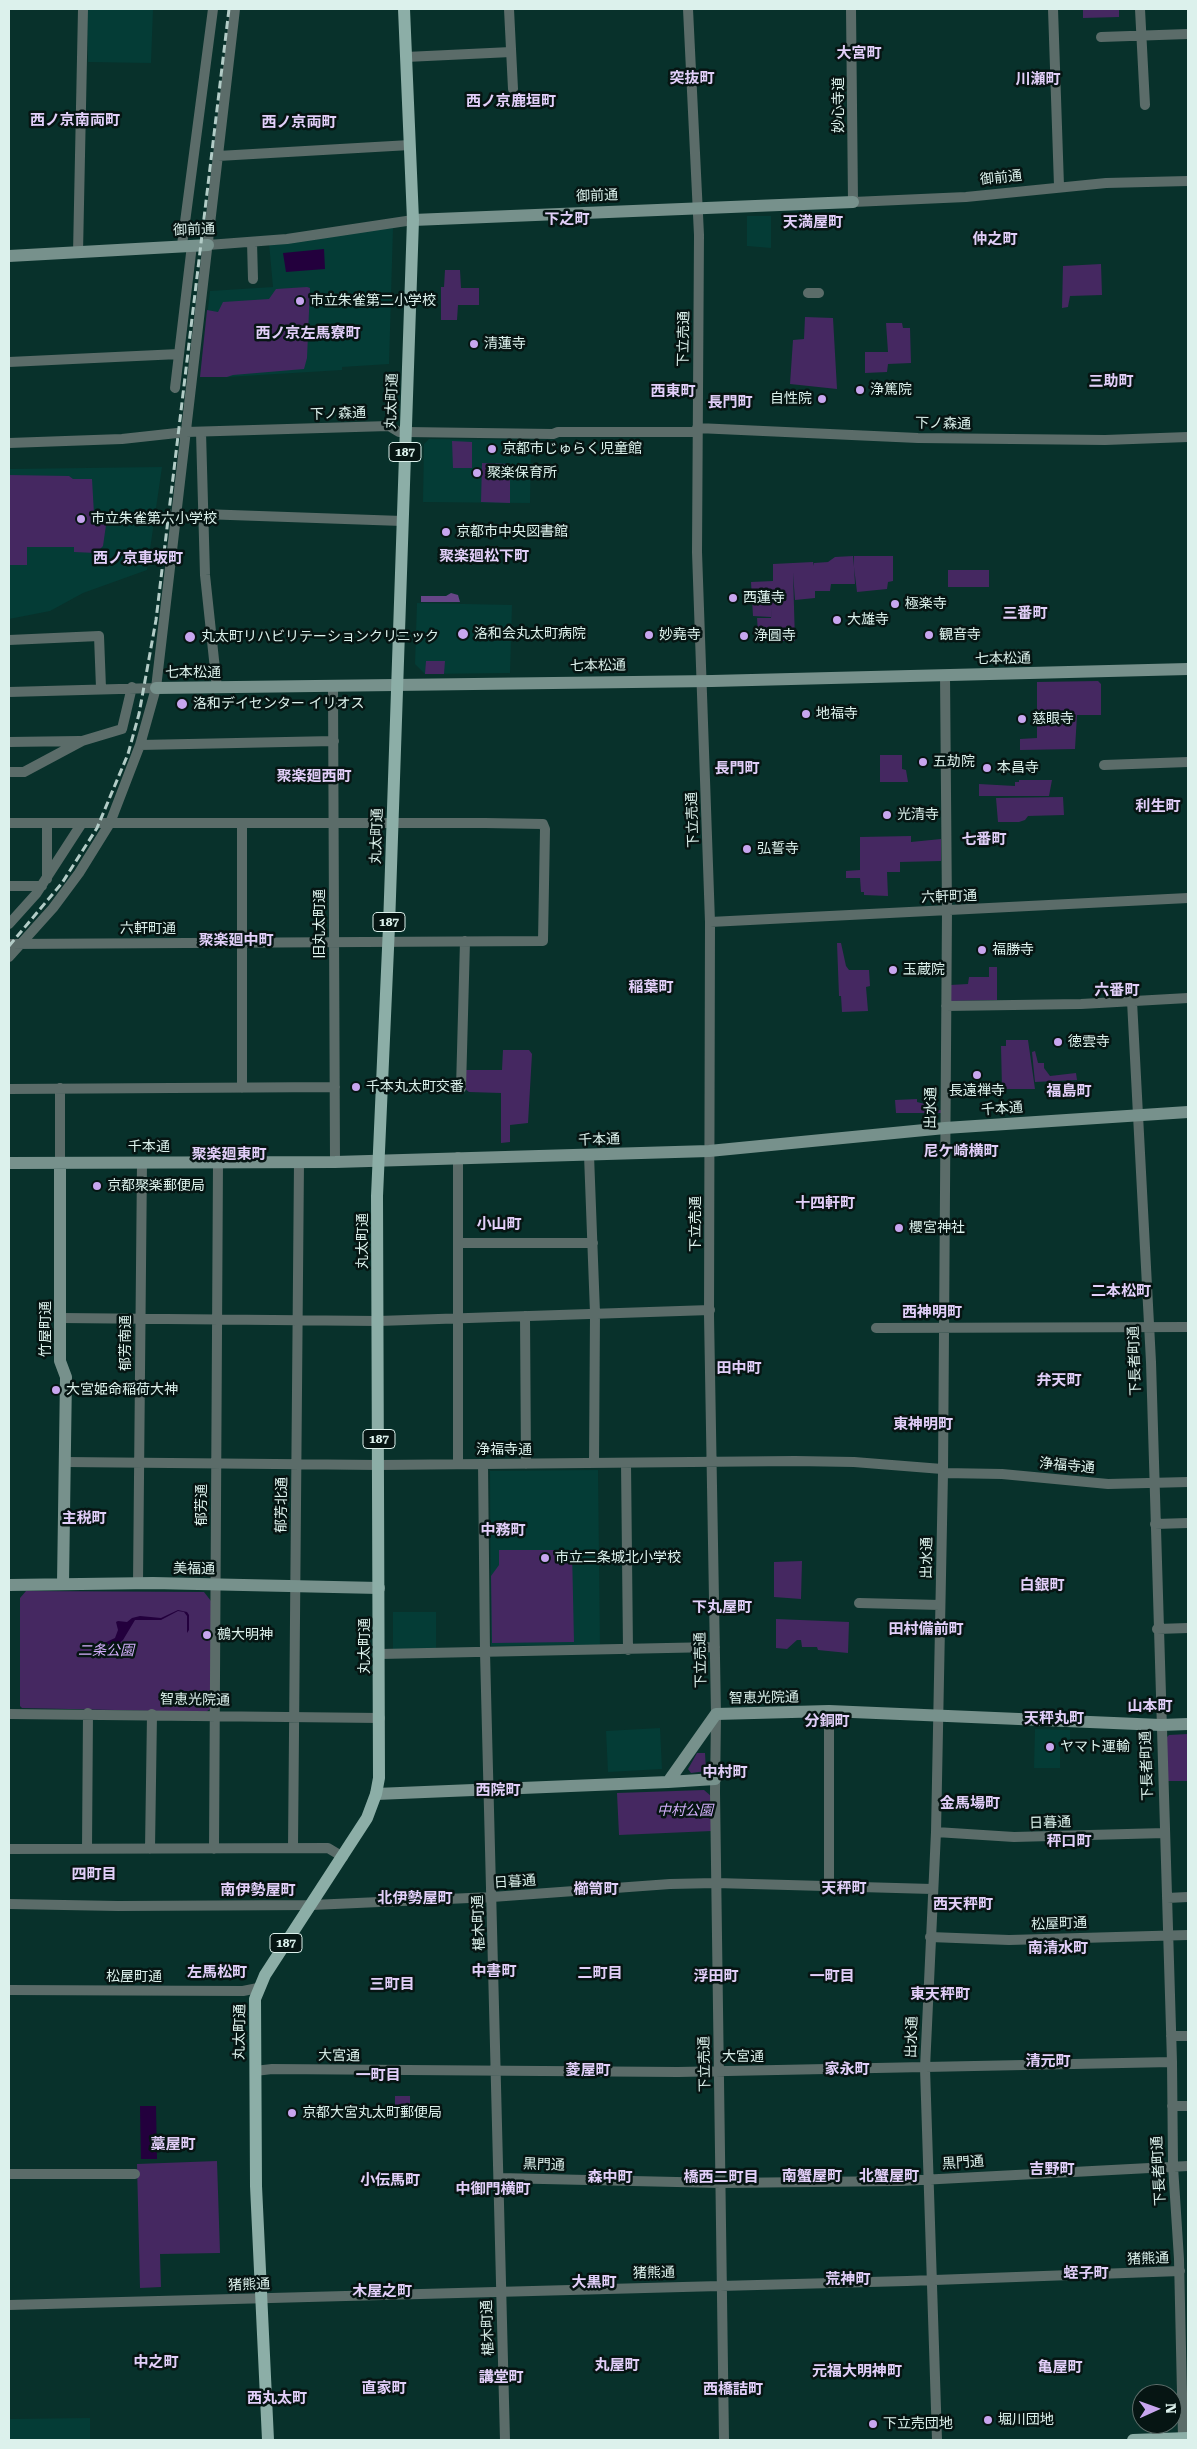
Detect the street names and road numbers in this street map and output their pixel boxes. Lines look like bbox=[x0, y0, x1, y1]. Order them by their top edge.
street label: 妙心寺道 bbox=[831, 77, 847, 133]
street label: 御前通 bbox=[979, 167, 1023, 189]
street label: 御前通 bbox=[576, 187, 618, 205]
street label: 御前通 bbox=[173, 221, 215, 239]
street label: 下立売通 bbox=[675, 311, 693, 367]
street label: 丸太町通 bbox=[383, 373, 401, 429]
street label: 下ノ森通 bbox=[310, 405, 366, 423]
street label: 下ノ森通 bbox=[915, 415, 971, 433]
road number: 187 bbox=[389, 442, 421, 462]
street label: 七本松通 bbox=[975, 650, 1031, 668]
street label: 七本松通 bbox=[570, 657, 626, 675]
street label: 七本松通 bbox=[165, 665, 221, 681]
street label: 下立売通 bbox=[684, 792, 702, 848]
street label: 丸太町通 bbox=[368, 808, 386, 864]
street label: 六軒町通 bbox=[921, 888, 977, 906]
street label: 旧丸太町通 bbox=[312, 889, 328, 959]
road number: 187 bbox=[373, 912, 405, 932]
street label: 六軒町通 bbox=[120, 921, 176, 937]
street label: 出水通 bbox=[922, 1087, 940, 1129]
street label: 千本通 bbox=[980, 1099, 1024, 1119]
street label: 千本通 bbox=[578, 1131, 620, 1149]
street label: 千本通 bbox=[128, 1139, 170, 1155]
street label: 下立売通 bbox=[688, 1196, 704, 1252]
street label: 丸太町通 bbox=[355, 1213, 371, 1269]
street label: 竹屋町通 bbox=[38, 1301, 54, 1357]
street label: 郁芳南通 bbox=[118, 1315, 134, 1371]
street label: 下長者町通 bbox=[1125, 1326, 1145, 1396]
road number: 187 bbox=[363, 1430, 395, 1448]
street label: 浄福寺通 bbox=[476, 1442, 532, 1458]
street label: 浄福寺通 bbox=[1038, 1455, 1096, 1477]
street label: 郁芳北通 bbox=[273, 1477, 291, 1533]
street label: 郁芳通 bbox=[194, 1484, 210, 1526]
street label: 出水通 bbox=[918, 1537, 936, 1579]
street label: 美福通 bbox=[173, 1560, 215, 1578]
street label: 丸太町通 bbox=[357, 1618, 373, 1674]
street label: 下立売通 bbox=[692, 1632, 710, 1688]
street label: 智恵光院通 bbox=[729, 1689, 799, 1707]
street label: 智恵光院通 bbox=[160, 1691, 230, 1709]
street label: 下長者町通 bbox=[1137, 1731, 1157, 1801]
street label: 日暮通 bbox=[1029, 1814, 1071, 1832]
street label: 日暮通 bbox=[493, 1872, 537, 1892]
street label: 椹木町通 bbox=[470, 1895, 488, 1951]
street label: 松屋町通 bbox=[1031, 1915, 1087, 1933]
road number: 187 bbox=[270, 1934, 302, 1952]
street label: 松屋町通 bbox=[106, 1969, 162, 1985]
street label: 丸太町通 bbox=[231, 2004, 249, 2060]
street label: 出水通 bbox=[903, 2016, 921, 2058]
street label: 下立売通 bbox=[696, 2036, 714, 2092]
street label: 大宮通 bbox=[318, 2047, 360, 2065]
street label: 大宮通 bbox=[722, 2049, 764, 2065]
street label: 下長者町通 bbox=[1149, 2136, 1169, 2206]
street label: 黒門通 bbox=[941, 2153, 985, 2173]
street label: 黒門通 bbox=[523, 2156, 565, 2174]
street label: 猪熊通 bbox=[1127, 2250, 1169, 2268]
street label: 猪熊通 bbox=[633, 2264, 675, 2282]
street label: 猪熊通 bbox=[228, 2276, 270, 2294]
street label: 椹木町通 bbox=[479, 2300, 497, 2356]

